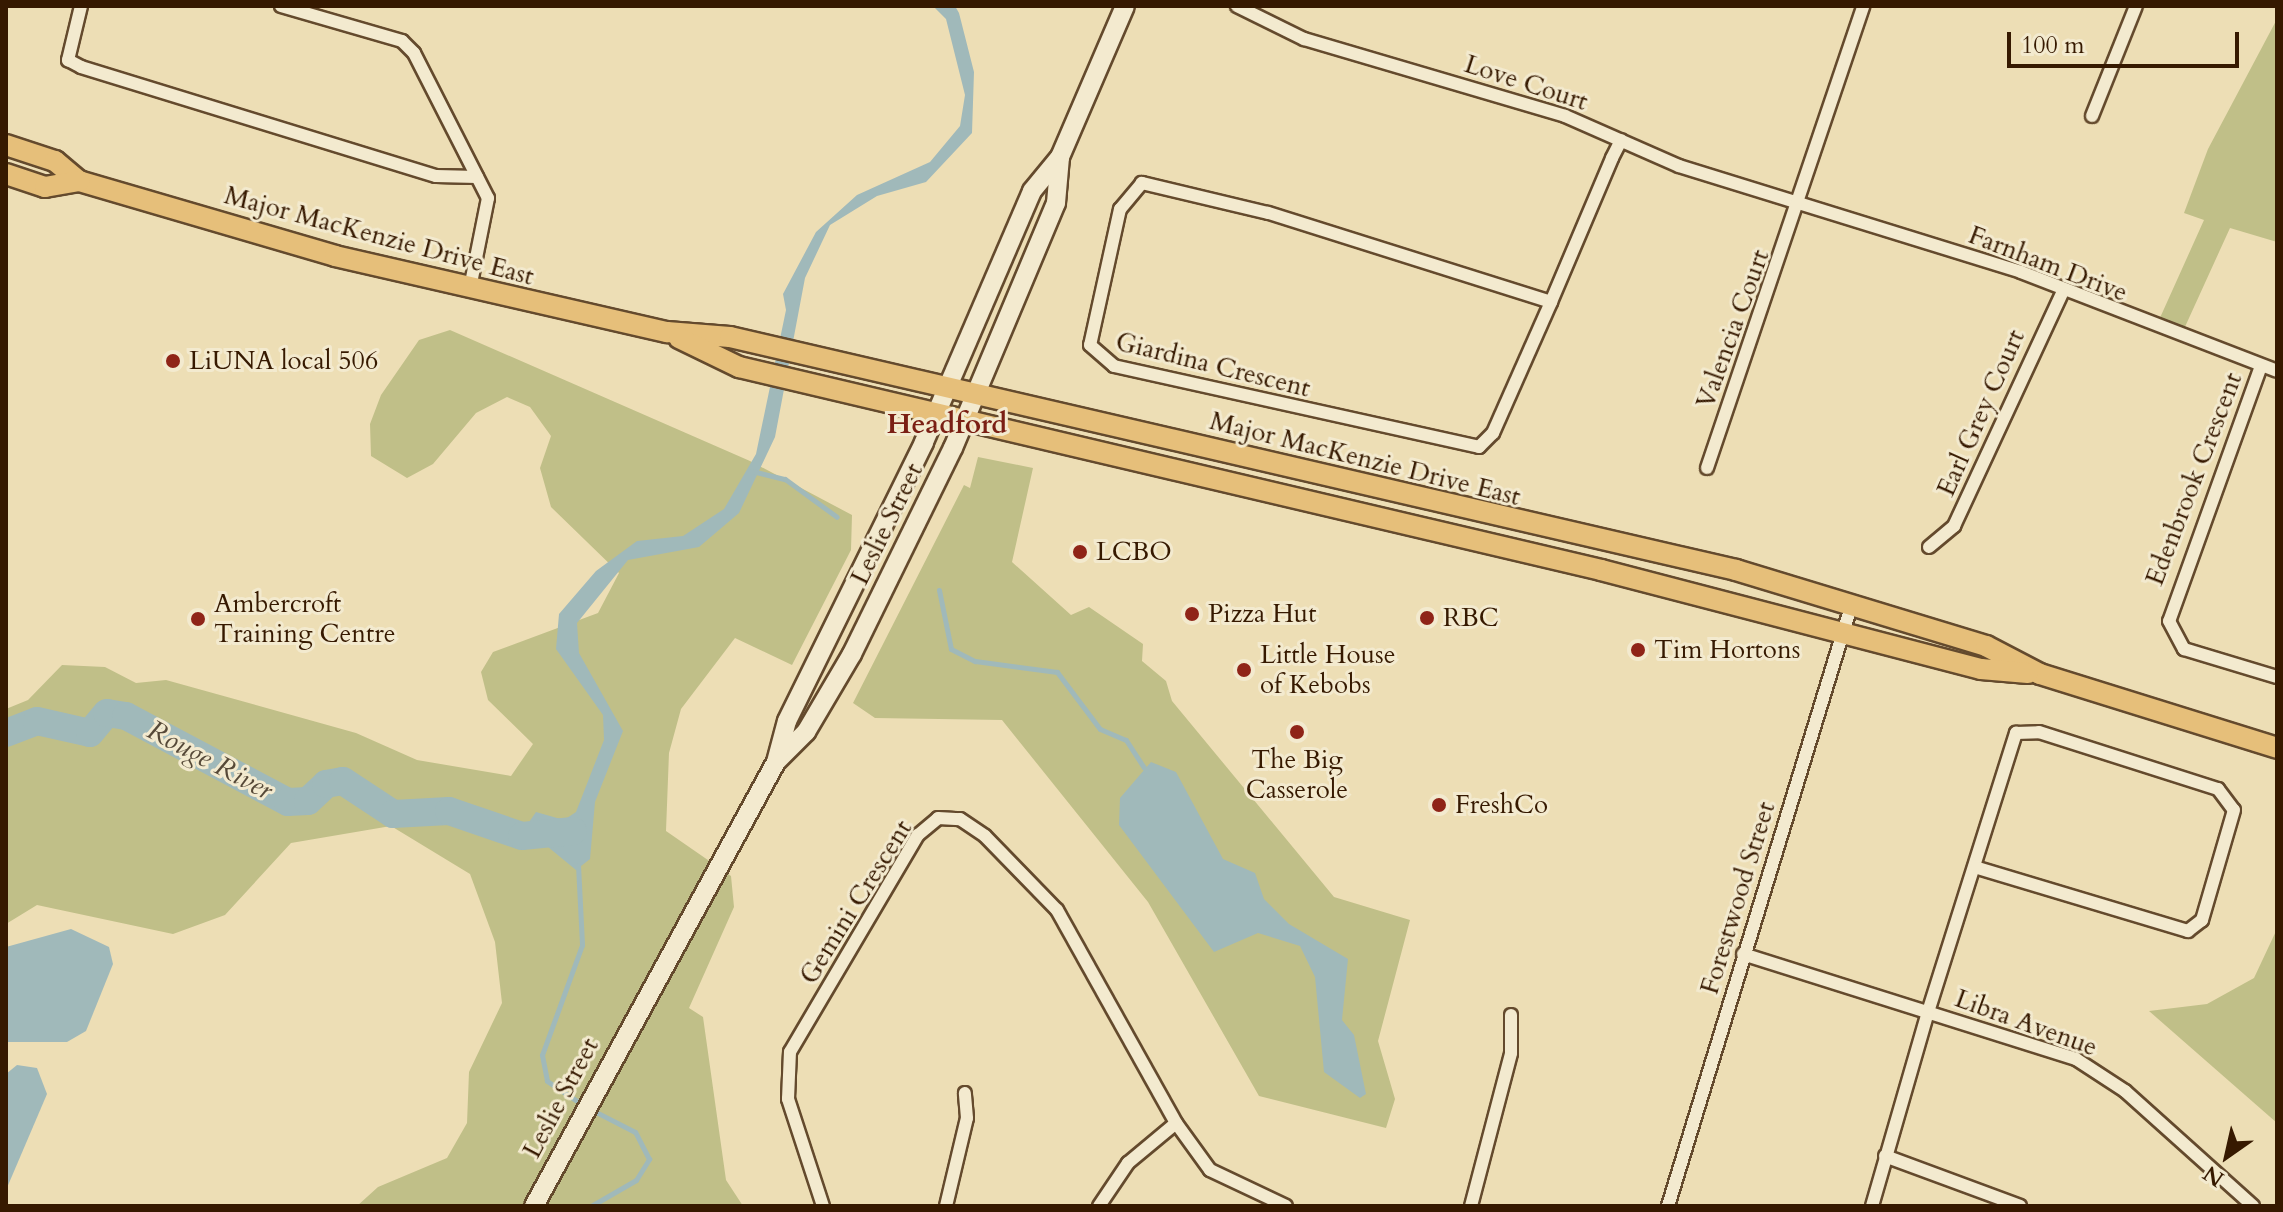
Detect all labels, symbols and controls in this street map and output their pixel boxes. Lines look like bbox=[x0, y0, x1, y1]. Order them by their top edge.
scale bar bbox=[2011, 16, 2243, 66]
text: 100 m bbox=[2021, 29, 2085, 62]
street label: Love Court bbox=[1460, 48, 1592, 118]
street label: Major MacKenzie Drive East bbox=[221, 180, 537, 292]
street label: Farnham Drive bbox=[1964, 219, 2132, 309]
street label: Valencia Court bbox=[1690, 245, 1776, 413]
street label: Earl Grey Court bbox=[1930, 325, 2032, 501]
street label: Giardina Crescent bbox=[1113, 326, 1313, 404]
place label: LiUNA local 506 bbox=[189, 345, 378, 377]
marker: LiUNA local 506 bbox=[164, 352, 182, 370]
street label: Edenbrook Crescent bbox=[2139, 368, 2249, 590]
street label: Major MacKenzie Drive East bbox=[1207, 405, 1523, 513]
district label: Headford bbox=[887, 407, 1007, 441]
street label: Leslie Street bbox=[844, 458, 930, 590]
place label: LCBO bbox=[1096, 536, 1172, 568]
marker: LCBO bbox=[1071, 543, 1089, 561]
place label: Ambercroft Training Centre bbox=[214, 588, 395, 650]
place label: Pizza Hut bbox=[1208, 598, 1316, 630]
place label: RBC bbox=[1443, 602, 1499, 634]
marker: Pizza Hut bbox=[1183, 605, 1201, 623]
marker: RBC bbox=[1418, 609, 1436, 627]
marker: Ambercroft Training Centre bbox=[189, 610, 207, 628]
place label: Tim Hortons bbox=[1654, 634, 1800, 666]
place label: Little House of Kebobs bbox=[1260, 639, 1395, 700]
marker: Tim Hortons bbox=[1629, 641, 1647, 659]
marker: Little House of Kebobs bbox=[1235, 661, 1253, 679]
water label: Rouge River bbox=[142, 713, 278, 807]
marker: The Big Casserole bbox=[1288, 723, 1306, 741]
place label: The Big Casserole bbox=[1246, 744, 1348, 806]
place label: FreshCo bbox=[1455, 789, 1548, 821]
marker: FreshCo bbox=[1430, 796, 1448, 814]
street label: Forestwood Street bbox=[1694, 798, 1782, 998]
street label: Gemini Crescent bbox=[793, 814, 919, 990]
street label: Libra Avenue bbox=[1951, 983, 2101, 1063]
street label: Leslie Street bbox=[516, 1033, 606, 1163]
north arrow bbox=[2187, 1116, 2267, 1196]
text: N bbox=[2197, 1158, 2230, 1194]

